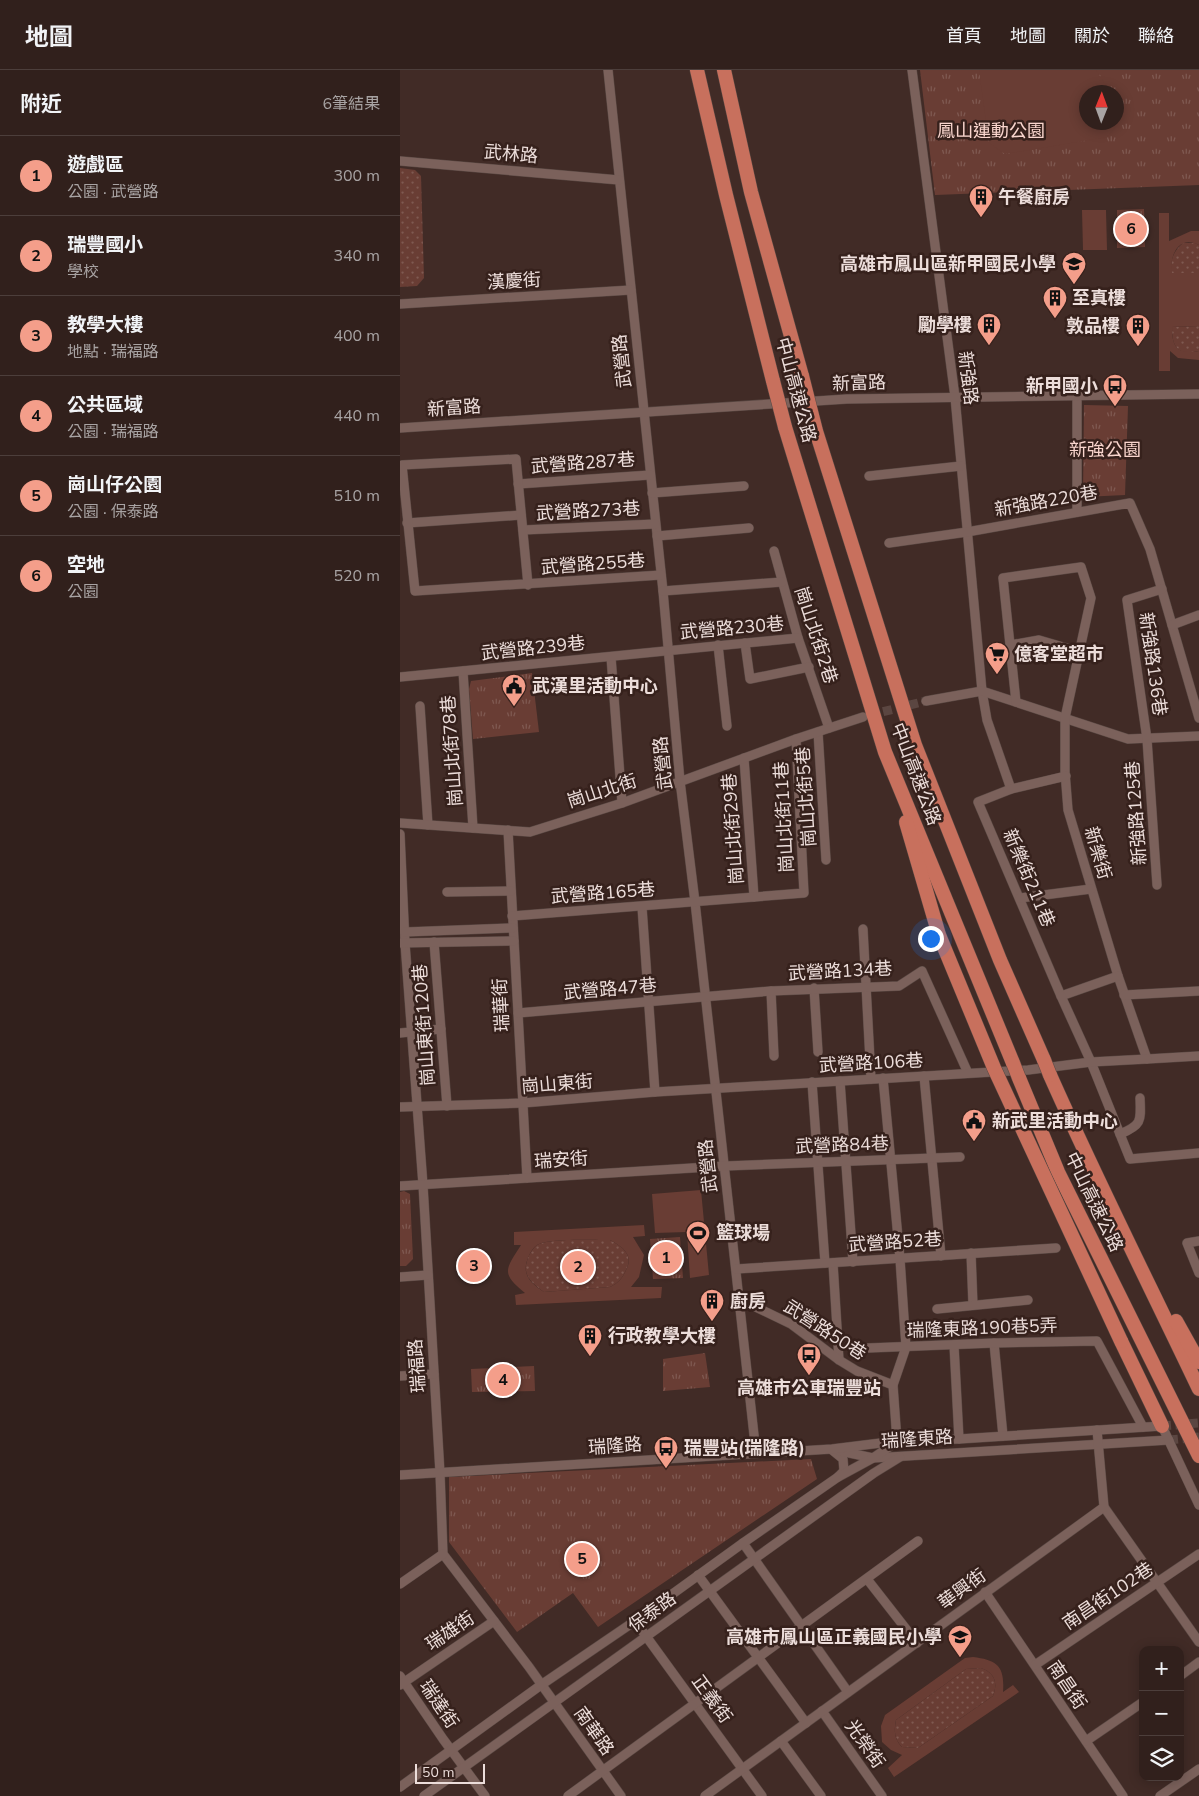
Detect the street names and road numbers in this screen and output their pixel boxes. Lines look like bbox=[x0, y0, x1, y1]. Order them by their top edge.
street label: 武林路 bbox=[483, 140, 539, 168]
street label: 漢慶街 bbox=[486, 268, 542, 294]
street label: 武營路 bbox=[607, 333, 637, 389]
street label: 中山高速公路 bbox=[770, 335, 822, 445]
street label: 新強路 bbox=[953, 350, 983, 406]
street label: 新富路 bbox=[832, 370, 886, 396]
street label: 新富路 bbox=[426, 394, 482, 422]
street label: 武營路287巷 bbox=[530, 447, 636, 479]
street label: 新強路220巷 bbox=[993, 480, 1099, 522]
street label: 武營路273巷 bbox=[535, 496, 641, 526]
street label: 武營路255巷 bbox=[540, 548, 646, 580]
street label: 崗山北街2巷 bbox=[789, 583, 843, 687]
street label: 武營路230巷 bbox=[679, 611, 785, 645]
street label: 新強路136巷 bbox=[1134, 611, 1172, 717]
street label: 武營路239巷 bbox=[480, 631, 586, 665]
street label: 崗山北街78巷 bbox=[436, 694, 468, 808]
street label: 中山高速公路 bbox=[885, 719, 947, 829]
street label: 武營路 bbox=[648, 735, 678, 791]
street label: 崗山北街5巷 bbox=[791, 746, 821, 848]
street label: 新強路125巷 bbox=[1120, 760, 1152, 866]
street label: 崗山北街11巷 bbox=[769, 761, 799, 873]
street label: 崗山北街 bbox=[564, 768, 640, 814]
street label: 崗山北街29巷 bbox=[717, 772, 749, 886]
street label: 新樂街 bbox=[1079, 824, 1117, 882]
street label: 新樂街211巷 bbox=[998, 825, 1060, 931]
street label: 武營路165巷 bbox=[550, 877, 656, 909]
street label: 武營路134巷 bbox=[787, 956, 893, 986]
street label: 崗山東街120巷 bbox=[408, 963, 440, 1087]
street label: 武營路47巷 bbox=[562, 973, 658, 1005]
street label: 瑞華街 bbox=[488, 977, 514, 1033]
street label: 武營路106巷 bbox=[818, 1048, 924, 1078]
street label: 崗山東街 bbox=[520, 1069, 594, 1099]
street label: 武營路84巷 bbox=[795, 1131, 889, 1159]
street label: 武營路 bbox=[693, 1138, 723, 1194]
street label: 瑞安街 bbox=[533, 1146, 589, 1174]
street label: 中山高速公路 bbox=[1060, 1148, 1128, 1256]
street label: 武營路52巷 bbox=[847, 1227, 943, 1257]
street label: 武營路50巷 bbox=[779, 1294, 871, 1366]
street label: 瑞隆東路190巷5弄 bbox=[906, 1313, 1058, 1343]
street label: 瑞福路 bbox=[403, 1338, 431, 1394]
street label: 瑞隆東路 bbox=[880, 1425, 954, 1453]
street label: 瑞隆路 bbox=[587, 1432, 643, 1460]
street label: 南昌街102巷 bbox=[1058, 1557, 1158, 1635]
street label: 華興街 bbox=[933, 1563, 991, 1615]
street label: 保泰路 bbox=[623, 1586, 681, 1638]
street label: 瑞雄街 bbox=[421, 1606, 479, 1656]
street label: 南昌街 bbox=[1042, 1656, 1092, 1714]
street label: 正義街 bbox=[686, 1670, 738, 1728]
street label: 瑞達街 bbox=[414, 1675, 464, 1733]
street label: 南華路 bbox=[569, 1702, 619, 1760]
street label: 光榮街 bbox=[840, 1715, 890, 1773]

